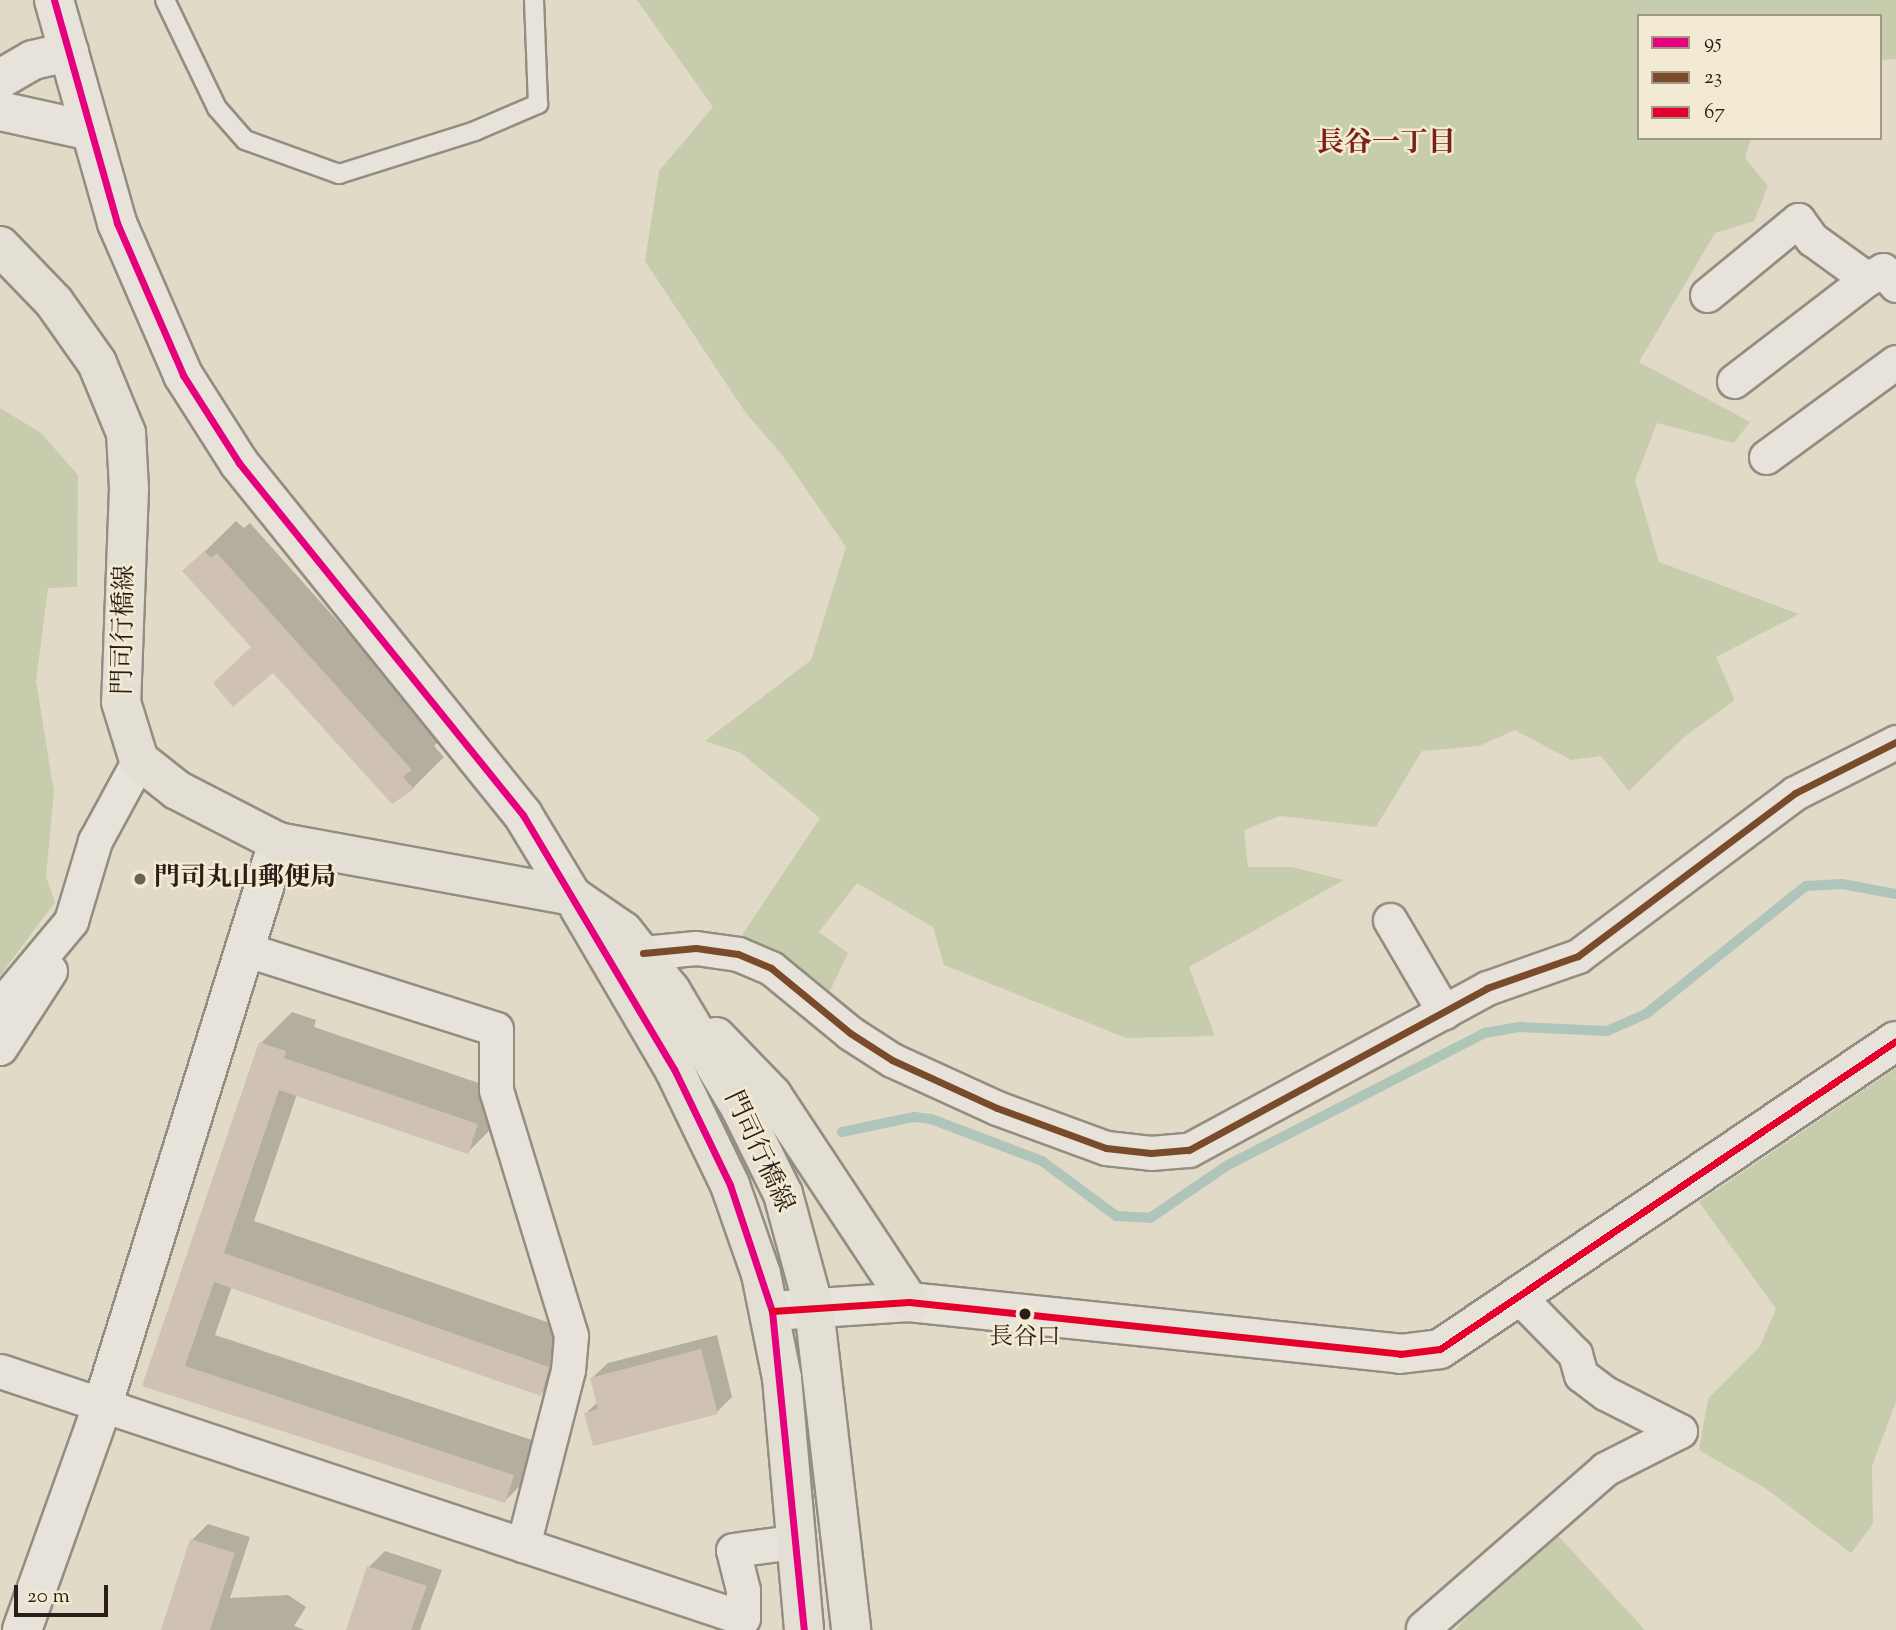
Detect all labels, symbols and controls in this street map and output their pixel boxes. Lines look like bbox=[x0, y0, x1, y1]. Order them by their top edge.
legend bbox=[1637, 14, 1882, 140]
text: 95 bbox=[1704, 28, 1722, 58]
text: 23 bbox=[1704, 63, 1722, 93]
text: 67 bbox=[1704, 98, 1725, 128]
district label: 長谷一丁目 bbox=[1316, 127, 1456, 161]
street label: 門司行橋線 bbox=[108, 565, 142, 695]
place label: 門司丸山郵便局 bbox=[154, 863, 336, 895]
marker: 門司丸山郵便局 bbox=[132, 871, 148, 887]
street label: 門司行橋線 bbox=[716, 1086, 800, 1218]
marker: 長谷口 bbox=[1018, 1307, 1032, 1321]
place label: 長谷口 bbox=[989, 1325, 1061, 1353]
scale bar bbox=[18, 1570, 112, 1614]
text: 20 m bbox=[27, 1582, 70, 1612]

